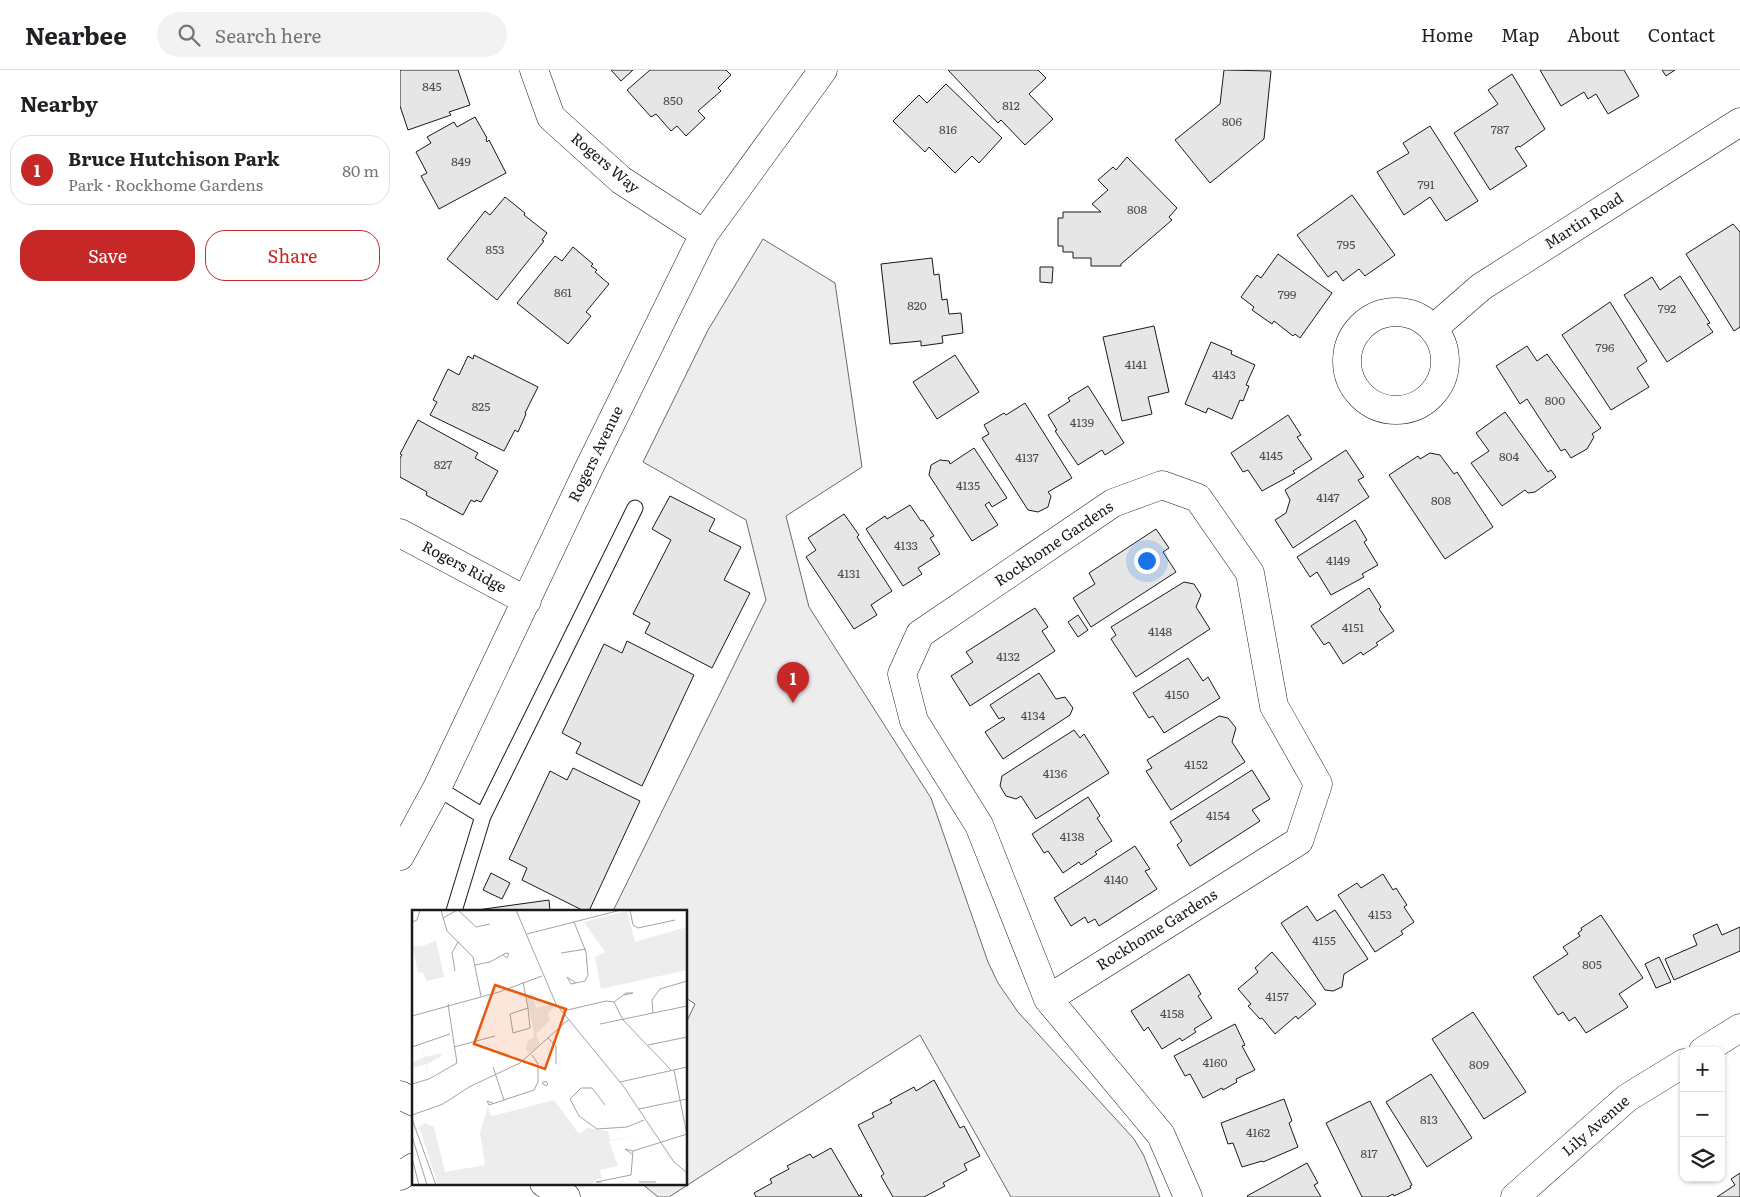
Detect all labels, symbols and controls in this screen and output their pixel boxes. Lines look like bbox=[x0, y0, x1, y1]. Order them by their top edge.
search box bbox=[157, 12, 507, 57]
text: Nearbee bbox=[25, 17, 127, 52]
icon: search bbox=[175, 21, 203, 49]
text: Search here bbox=[215, 21, 321, 49]
text: Home bbox=[1421, 21, 1473, 48]
text: Map bbox=[1501, 21, 1539, 48]
text: About bbox=[1567, 21, 1620, 48]
text: Contact bbox=[1648, 21, 1715, 48]
house number: 845 bbox=[422, 77, 442, 95]
text: Nearby bbox=[20, 87, 98, 118]
house number: 850 bbox=[663, 91, 683, 109]
house number: 812 bbox=[1002, 96, 1020, 114]
house number: 806 bbox=[1222, 112, 1243, 130]
house number: 816 bbox=[939, 120, 958, 138]
house number: 787 bbox=[1491, 120, 1509, 138]
street label: Rogers Way bbox=[566, 126, 646, 198]
text: Bruce Hutchison Park bbox=[68, 144, 280, 172]
house number: 849 bbox=[451, 152, 471, 170]
text: 1 bbox=[34, 158, 40, 182]
text: 80 m bbox=[342, 158, 379, 182]
text: Park · Rockhome Gardens bbox=[68, 172, 263, 196]
house number: 791 bbox=[1417, 175, 1435, 193]
street label: Martin Road bbox=[1539, 186, 1627, 254]
house number: 808 bbox=[1127, 200, 1147, 218]
button: Save bbox=[20, 230, 195, 281]
button: Share bbox=[205, 230, 380, 281]
house number: 795 bbox=[1337, 235, 1355, 253]
house number: 853 bbox=[485, 240, 505, 258]
house number: 861 bbox=[554, 283, 572, 301]
house number: 799 bbox=[1278, 285, 1296, 303]
house number: 820 bbox=[907, 296, 927, 314]
house number: 792 bbox=[1658, 299, 1676, 317]
house number: 796 bbox=[1596, 338, 1615, 356]
house number: 4141 bbox=[1125, 355, 1147, 373]
house number: 4143 bbox=[1212, 365, 1236, 383]
house number: 800 bbox=[1545, 391, 1565, 409]
house number: 825 bbox=[472, 397, 490, 415]
street label: Rogers Avenue bbox=[561, 401, 628, 505]
house number: 4139 bbox=[1070, 413, 1094, 431]
house number: 4145 bbox=[1259, 446, 1283, 464]
house number: 804 bbox=[1499, 447, 1519, 465]
house number: 4137 bbox=[1015, 448, 1039, 466]
house number: 827 bbox=[434, 455, 452, 473]
house number: 4135 bbox=[956, 476, 980, 494]
house number: 4147 bbox=[1316, 488, 1340, 506]
house number: 808 bbox=[1431, 491, 1451, 509]
street label: Rockhome Gardens bbox=[989, 494, 1117, 591]
street label: Rogers Ridge bbox=[418, 534, 511, 598]
house number: 4133 bbox=[894, 536, 918, 554]
your location bbox=[1134, 548, 1160, 574]
house number: 4149 bbox=[1326, 551, 1350, 569]
house number: 4131 bbox=[838, 564, 861, 582]
house number: 4151 bbox=[1342, 618, 1364, 636]
house number: 4148 bbox=[1148, 622, 1173, 640]
house number: 4132 bbox=[996, 647, 1020, 665]
pin: 1 bbox=[777, 662, 809, 703]
house number: 4150 bbox=[1165, 685, 1189, 703]
house number: 4134 bbox=[1021, 706, 1046, 724]
house number: 4152 bbox=[1184, 755, 1208, 773]
house number: 4136 bbox=[1043, 764, 1068, 782]
house number: 4154 bbox=[1206, 806, 1230, 824]
house number: 4138 bbox=[1060, 827, 1085, 845]
house number: 4140 bbox=[1104, 870, 1128, 888]
street label: Rockhome Gardens bbox=[1091, 882, 1221, 975]
house number: 4153 bbox=[1368, 905, 1392, 923]
inset map bbox=[412, 910, 688, 1184]
house number: 4155 bbox=[1312, 931, 1336, 949]
house number: 805 bbox=[1582, 955, 1602, 973]
house number: 4157 bbox=[1265, 987, 1289, 1005]
house number: 4158 bbox=[1160, 1004, 1184, 1022]
map controls bbox=[1680, 1047, 1725, 1182]
button: + bbox=[1680, 1047, 1725, 1092]
house number: 4160 bbox=[1203, 1053, 1227, 1071]
house number: 809 bbox=[1469, 1055, 1489, 1073]
street label: Lily Avenue bbox=[1556, 1089, 1634, 1161]
button: − bbox=[1680, 1092, 1725, 1137]
house number: 813 bbox=[1420, 1110, 1438, 1128]
house number: 4162 bbox=[1246, 1123, 1270, 1141]
button: layers bbox=[1680, 1137, 1725, 1182]
house number: 817 bbox=[1360, 1144, 1378, 1162]

